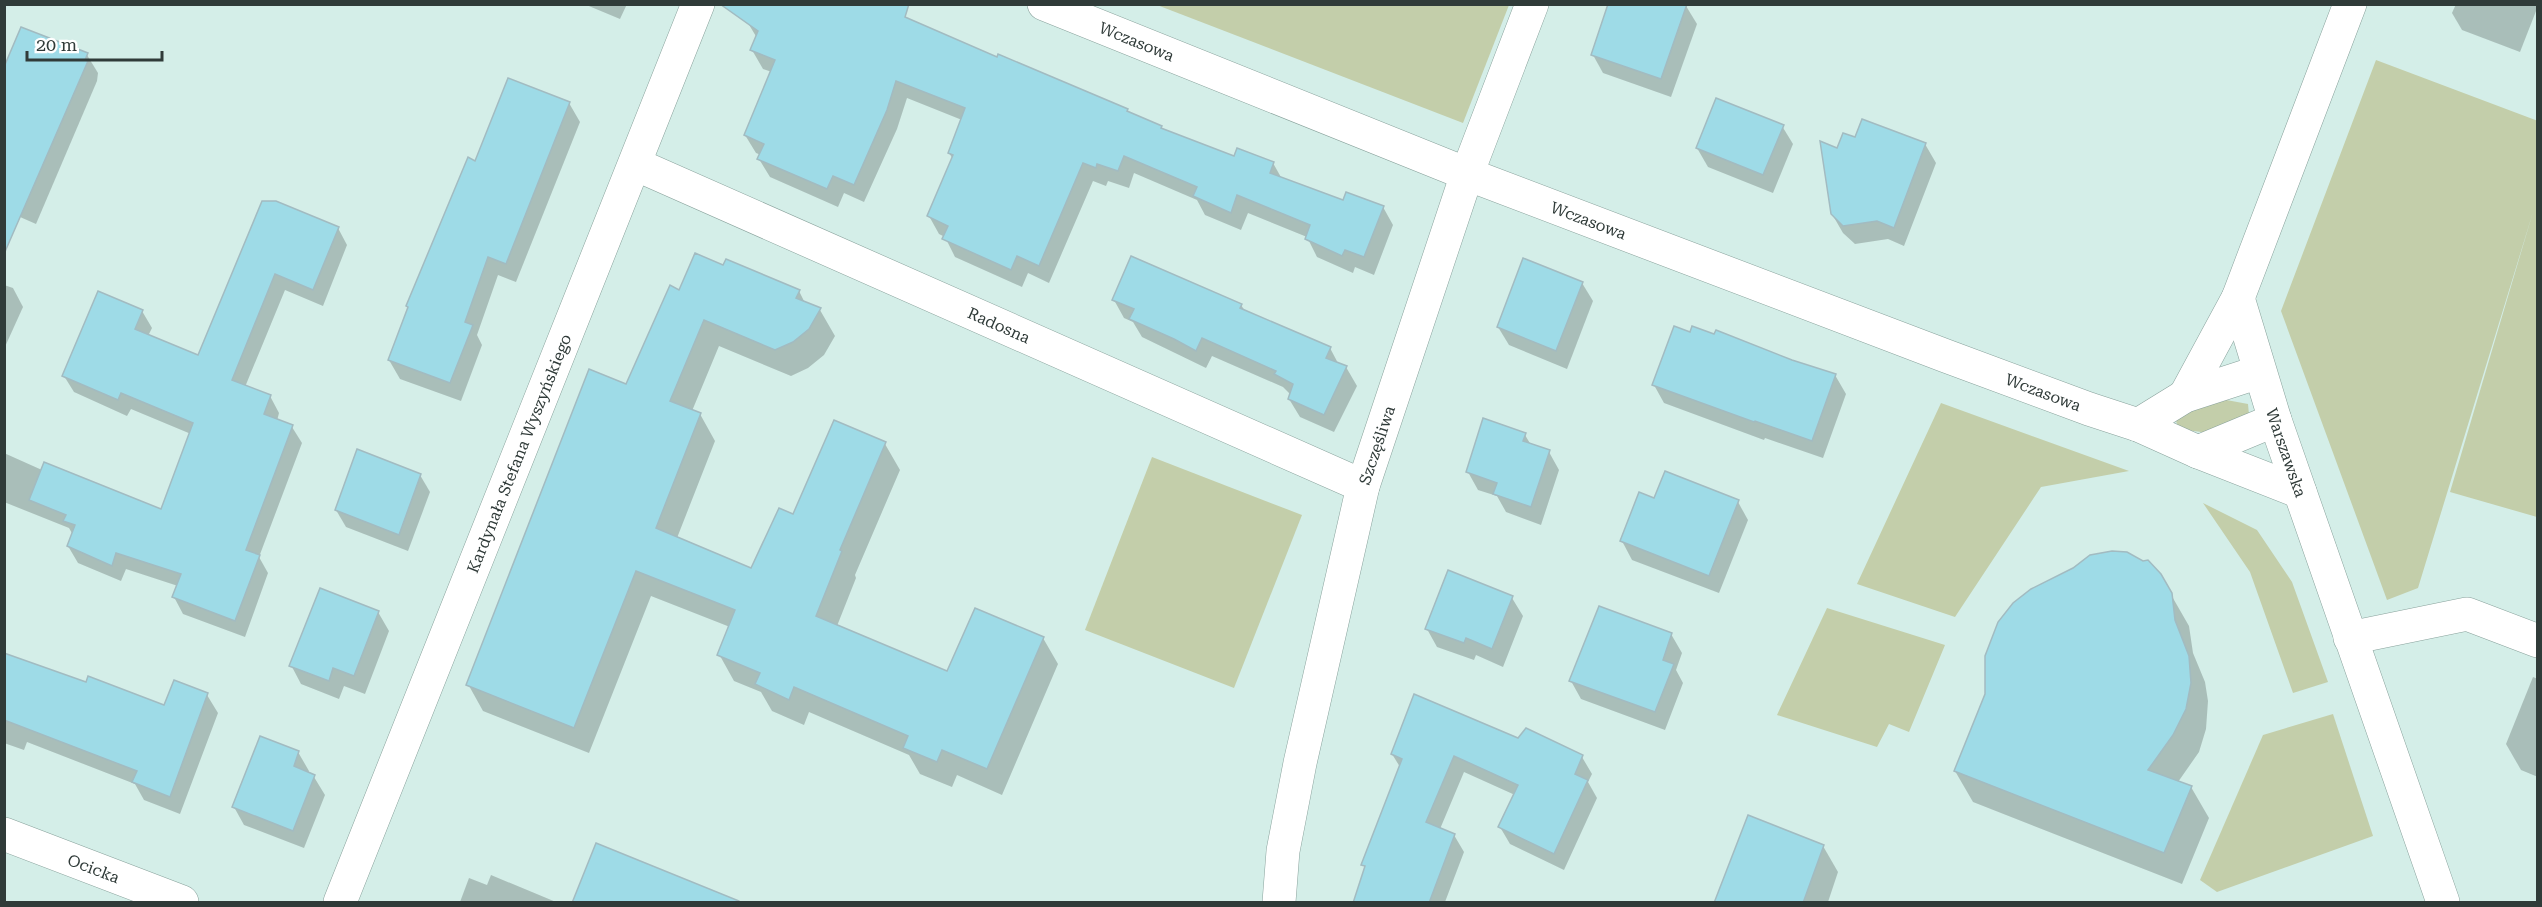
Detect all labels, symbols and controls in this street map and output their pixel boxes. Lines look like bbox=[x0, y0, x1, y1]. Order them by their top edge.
street label: Wczasowa bbox=[1096, 18, 1177, 66]
scale bar bbox=[27, 24, 162, 62]
text: 20 m bbox=[36, 34, 77, 55]
street label: Wczasowa bbox=[1548, 198, 1629, 244]
street label: Radosna bbox=[965, 303, 1033, 348]
street label: Kardynała Stefana Wyszyńskiego bbox=[463, 331, 576, 576]
street label: Wczasowa bbox=[2003, 370, 2084, 415]
street label: Szczęśliwa bbox=[1355, 403, 1399, 487]
street label: Warszawska bbox=[2262, 406, 2310, 500]
street label: Ocicka bbox=[65, 850, 122, 887]

